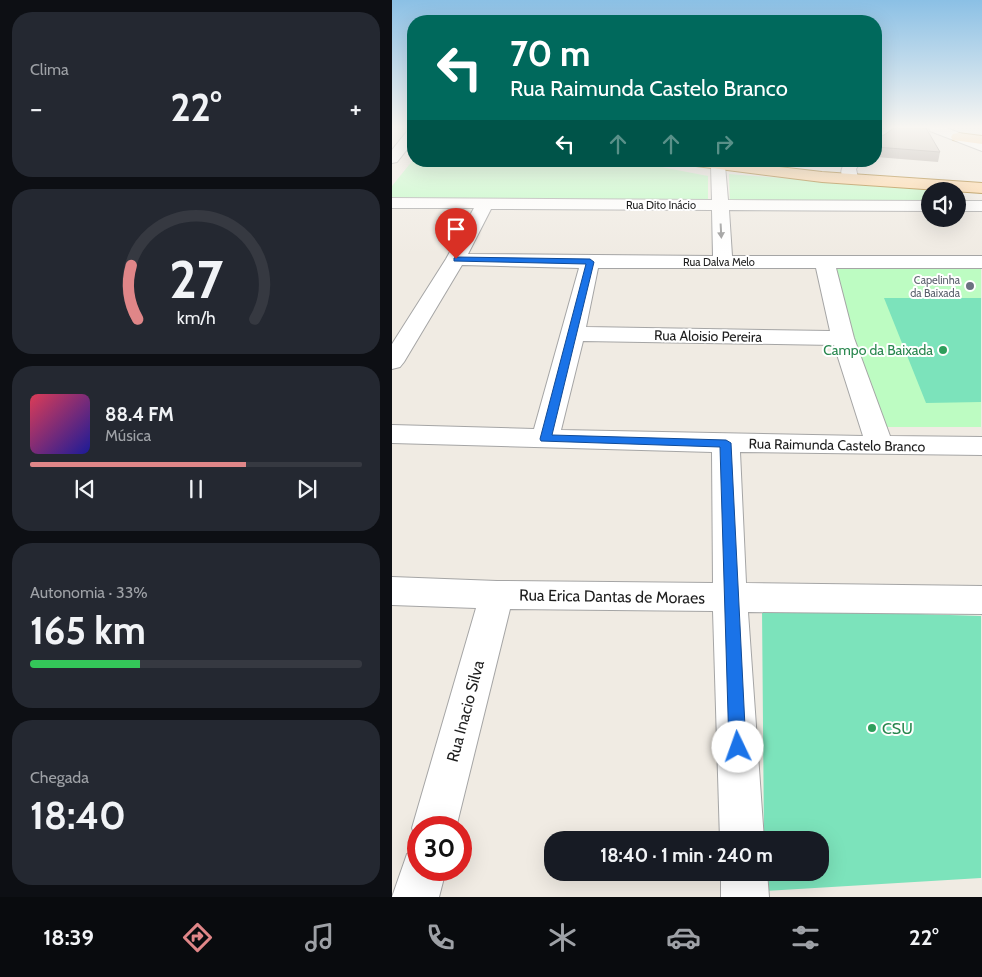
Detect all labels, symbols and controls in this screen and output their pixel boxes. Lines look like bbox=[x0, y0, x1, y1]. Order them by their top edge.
text: 70 m bbox=[510, 32, 591, 75]
icon: left bbox=[427, 35, 492, 100]
text: Clima bbox=[30, 60, 69, 79]
text: Rua Raimunda Castelo Branco bbox=[510, 75, 788, 102]
text: 22° bbox=[170, 84, 222, 131]
text: − bbox=[30, 91, 42, 125]
text: + bbox=[350, 91, 362, 125]
icon: left bbox=[551, 130, 579, 158]
icon: ahead bbox=[604, 130, 632, 158]
icon: ahead bbox=[657, 130, 685, 158]
icon: right bbox=[710, 130, 738, 158]
map controls bbox=[921, 182, 966, 227]
button: sound bbox=[921, 182, 966, 227]
street label: Rua Dito Inácio bbox=[626, 198, 696, 212]
pin bbox=[435, 208, 477, 259]
icon: arrive bbox=[442, 215, 470, 243]
one-way arrow bbox=[718, 224, 726, 240]
text: 27 bbox=[169, 248, 223, 311]
street label: Rua Dalva Melo bbox=[683, 255, 755, 269]
place label: Capelinha da Baixada bbox=[910, 273, 961, 300]
marker: Capelinha da Baixada bbox=[964, 280, 976, 292]
text: km/h bbox=[176, 307, 216, 328]
street label: Rua Aloisio Pereira bbox=[654, 326, 762, 346]
place label: Campo da Baixada bbox=[823, 341, 933, 359]
marker: Campo da Baixada bbox=[937, 344, 949, 356]
text: 88.4 FM bbox=[105, 403, 174, 426]
text: Música bbox=[105, 426, 151, 445]
street label: Rua Raimunda Castelo Branco bbox=[748, 434, 926, 456]
icon: previous bbox=[71, 475, 99, 503]
icon: pause bbox=[182, 475, 210, 503]
icon: next bbox=[293, 475, 321, 503]
text: Autonomia · 33% bbox=[30, 583, 148, 602]
street label: Rua Erica Dantas de Moraes bbox=[519, 585, 705, 608]
text: 165 km bbox=[30, 607, 146, 654]
street label: Rua Inacio Silva bbox=[443, 658, 488, 764]
place label: CSU bbox=[882, 719, 913, 738]
position arrow bbox=[711, 720, 763, 772]
marker: CSU bbox=[866, 722, 878, 734]
text: Chegada bbox=[30, 768, 89, 787]
text: 18:40 bbox=[30, 792, 126, 839]
speed limit sign: 30 bbox=[407, 816, 472, 881]
text: 18:40 · 1 min · 240 m bbox=[600, 844, 773, 867]
icon: directions bbox=[180, 920, 215, 955]
icon: music bbox=[302, 920, 337, 955]
icon: phone bbox=[423, 920, 458, 955]
icon: climate bbox=[545, 920, 580, 955]
icon: car bbox=[666, 920, 701, 955]
icon: filters bbox=[788, 920, 823, 955]
text: 18:39 bbox=[43, 924, 94, 951]
text: 22° bbox=[909, 924, 939, 951]

